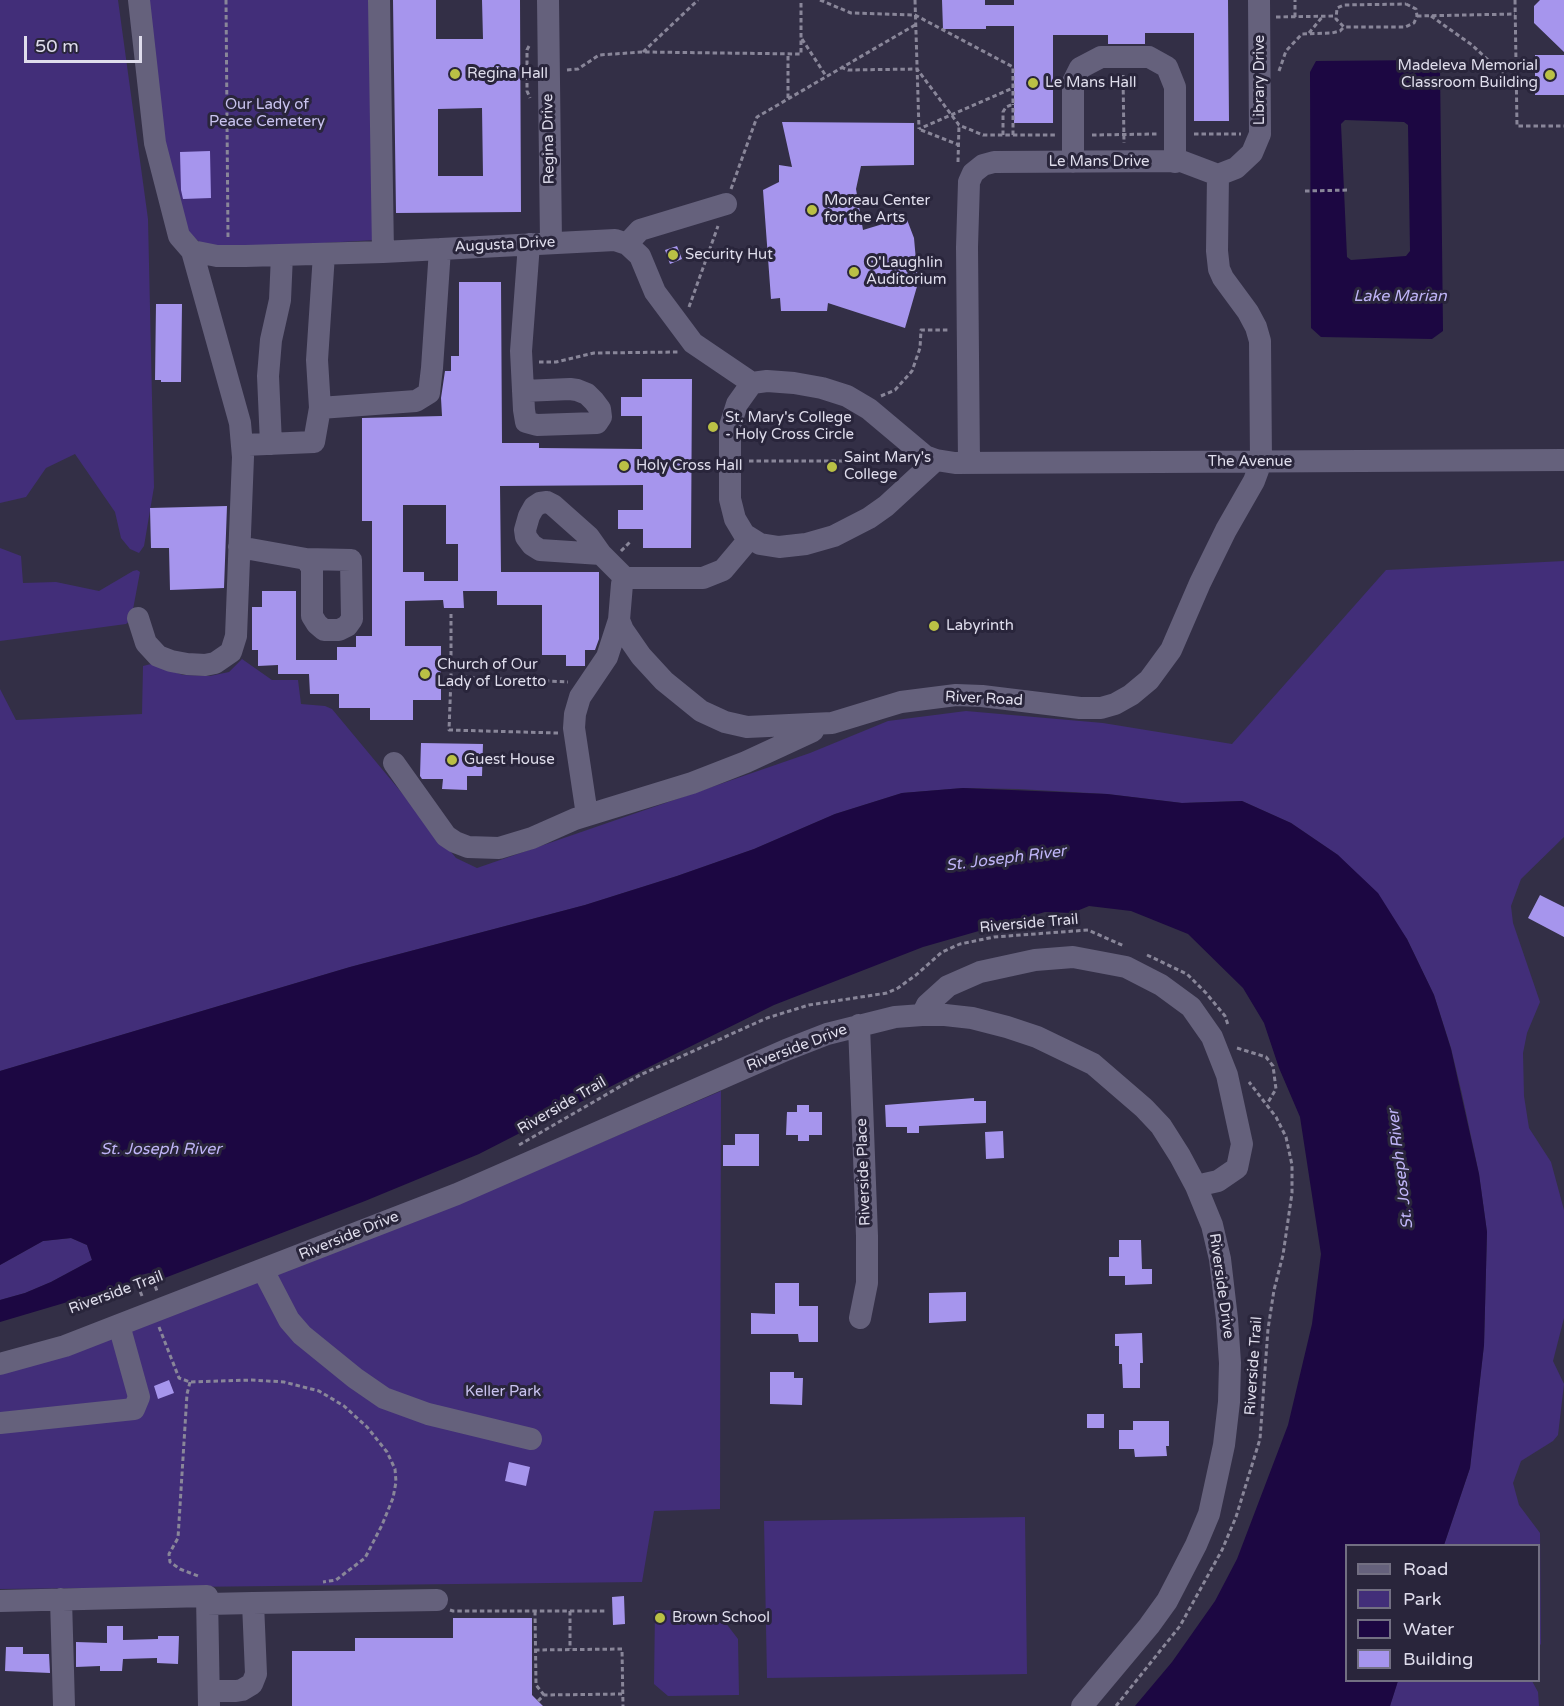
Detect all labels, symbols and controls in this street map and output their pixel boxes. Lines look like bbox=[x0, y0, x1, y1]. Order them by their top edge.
scale bar bbox=[27, 24, 146, 62]
text: 50 m bbox=[35, 35, 79, 57]
street label: Library Drive bbox=[1251, 35, 1269, 125]
place label: Madeleva Memorial Classroom Building bbox=[1397, 57, 1538, 92]
place label: Regina Hall bbox=[467, 65, 548, 83]
marker: Regina Hall bbox=[448, 67, 462, 81]
marker: Madeleva Memorial Classroom Building bbox=[1543, 68, 1557, 82]
place label: Le Mans Hall bbox=[1045, 74, 1136, 92]
marker: Le Mans Hall bbox=[1026, 76, 1040, 90]
street label: Regina Drive bbox=[539, 93, 559, 185]
park label: Our Lady of Peace Cemetery bbox=[209, 96, 325, 131]
street label: Le Mans Drive bbox=[1048, 153, 1150, 171]
place label: Moreau Center for the Arts bbox=[824, 192, 930, 227]
marker: Moreau Center for the Arts bbox=[805, 203, 819, 217]
street label: Augusta Drive bbox=[454, 233, 556, 257]
place label: Security Hut bbox=[685, 246, 773, 264]
marker: Security Hut bbox=[666, 248, 680, 262]
place label: O'Laughlin Auditorium bbox=[866, 254, 946, 289]
marker: O'Laughlin Auditorium bbox=[847, 265, 861, 279]
water label: Lake Marian bbox=[1353, 287, 1447, 307]
place label: St. Mary's College - Holy Cross Circle bbox=[725, 409, 854, 444]
marker: St. Mary's College - Holy Cross Circle bbox=[706, 420, 720, 434]
place label: Saint Mary's College bbox=[844, 449, 931, 484]
street label: The Avenue bbox=[1208, 453, 1292, 471]
place label: Holy Cross Hall bbox=[636, 457, 742, 475]
marker: Holy Cross Hall bbox=[617, 459, 631, 473]
marker: Saint Mary's College bbox=[825, 460, 839, 474]
place label: Labyrinth bbox=[946, 617, 1014, 635]
marker: Labyrinth bbox=[927, 619, 941, 633]
place label: Church of Our Lady of Loretto bbox=[437, 656, 546, 691]
marker: Church of Our Lady of Loretto bbox=[418, 667, 432, 681]
street label: River Road bbox=[945, 688, 1023, 710]
place label: Guest House bbox=[464, 751, 555, 769]
marker: Guest House bbox=[445, 753, 459, 767]
water label: St. Joseph River bbox=[945, 842, 1067, 876]
street label: Riverside Trail bbox=[979, 911, 1079, 937]
street label: Riverside Drive bbox=[744, 1021, 850, 1075]
street label: Riverside Trail bbox=[515, 1073, 609, 1139]
water label: St. Joseph River bbox=[1384, 1108, 1418, 1230]
street label: Riverside Place bbox=[853, 1118, 875, 1226]
water label: St. Joseph River bbox=[101, 1140, 221, 1160]
street label: Riverside Drive bbox=[296, 1208, 402, 1264]
street label: Riverside Drive bbox=[1205, 1232, 1237, 1340]
street label: Riverside Trail bbox=[66, 1268, 166, 1318]
street label: Riverside Trail bbox=[1242, 1316, 1266, 1416]
park label: Keller Park bbox=[465, 1383, 541, 1401]
legend bbox=[1345, 1544, 1540, 1682]
text: Road bbox=[1403, 1558, 1448, 1580]
text: Park bbox=[1403, 1588, 1441, 1610]
place label: Brown School bbox=[672, 1609, 770, 1627]
marker: Brown School bbox=[653, 1611, 667, 1625]
text: Water bbox=[1403, 1618, 1454, 1640]
text: Building bbox=[1403, 1648, 1473, 1670]

